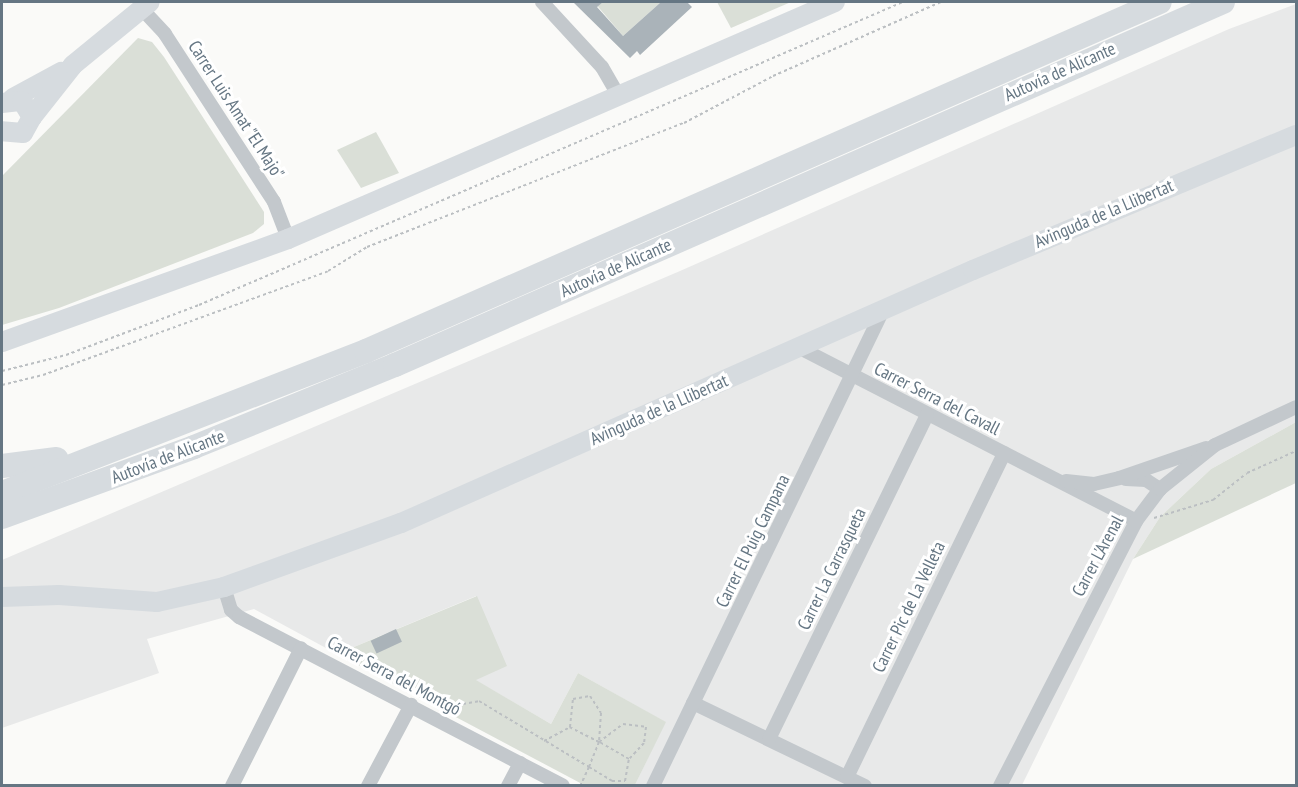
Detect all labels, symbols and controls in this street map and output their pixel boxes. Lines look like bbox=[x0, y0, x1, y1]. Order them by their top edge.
street label: Carrer Luis Amat "El Majo" bbox=[183, 36, 289, 184]
street label: Autovía de Alicante bbox=[1001, 38, 1119, 106]
street label: Avinguda de la Llibertat bbox=[1031, 175, 1177, 253]
street label: Autovía de Alicante bbox=[557, 234, 675, 302]
street label: Carrer Serra del Cavall bbox=[870, 358, 1004, 440]
street label: Avinguda de la Llibertat bbox=[587, 370, 731, 450]
street label: Autovía de Alicante bbox=[108, 425, 228, 489]
street label: Carrer El Puig Campana bbox=[712, 471, 794, 611]
street label: Carrer La Carrasqueta bbox=[793, 504, 871, 634]
street label: Carrer L'Arenal bbox=[1068, 512, 1128, 600]
street label: Carrer Pic de La Velleta bbox=[868, 538, 950, 676]
street label: Carrer Serra del Montgó bbox=[324, 632, 464, 720]

